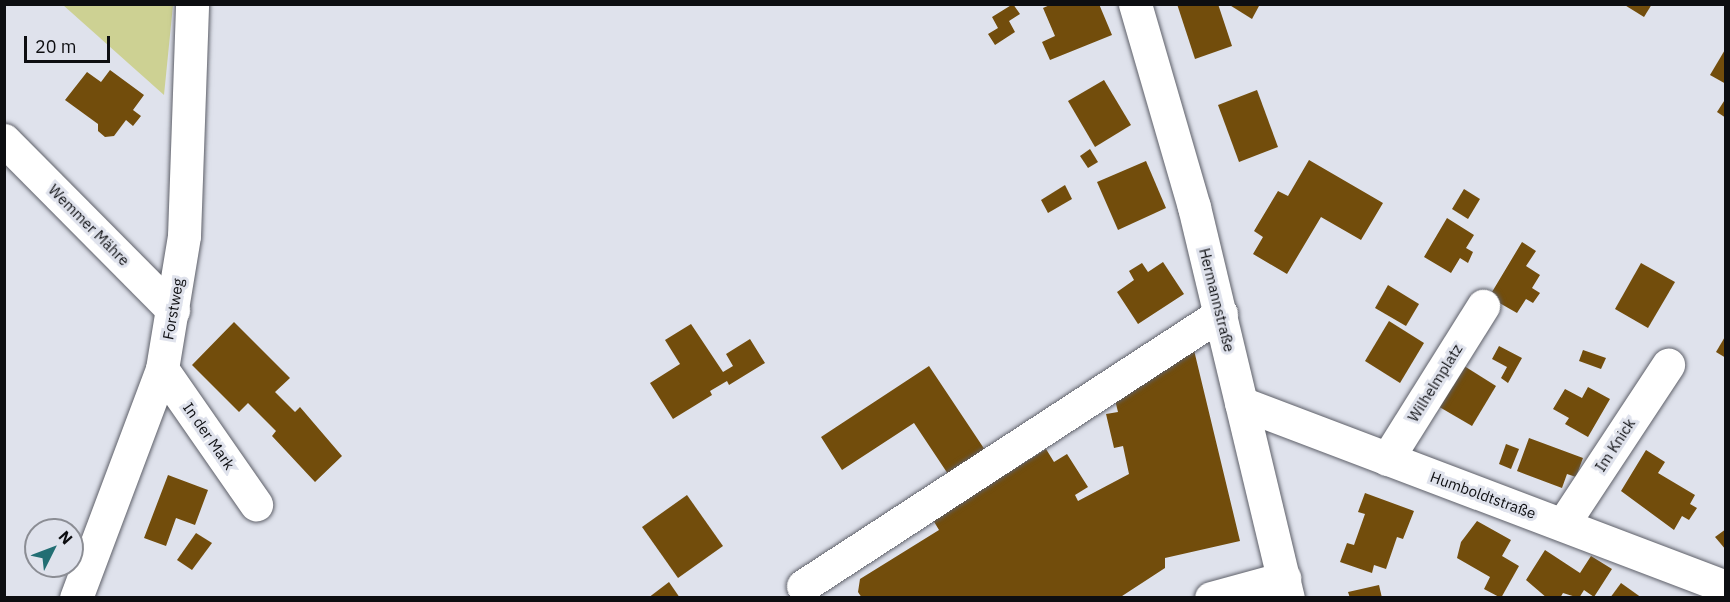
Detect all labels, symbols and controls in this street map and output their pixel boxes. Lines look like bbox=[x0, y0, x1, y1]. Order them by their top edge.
scale bar bbox=[27, 24, 112, 62]
text: 20 m bbox=[35, 35, 77, 58]
street label: Wemmer Mähre bbox=[45, 181, 133, 269]
street label: Hermannstraße bbox=[1195, 246, 1239, 354]
street label: Forstweg bbox=[159, 277, 187, 341]
street label: Wilhelmplatz bbox=[1404, 341, 1466, 425]
street label: In der Mark bbox=[179, 399, 239, 473]
street label: Im Knick bbox=[1591, 415, 1639, 475]
street label: Humboldtstraße bbox=[1428, 468, 1538, 522]
north arrow bbox=[24, 518, 84, 578]
text: N bbox=[55, 526, 77, 548]

